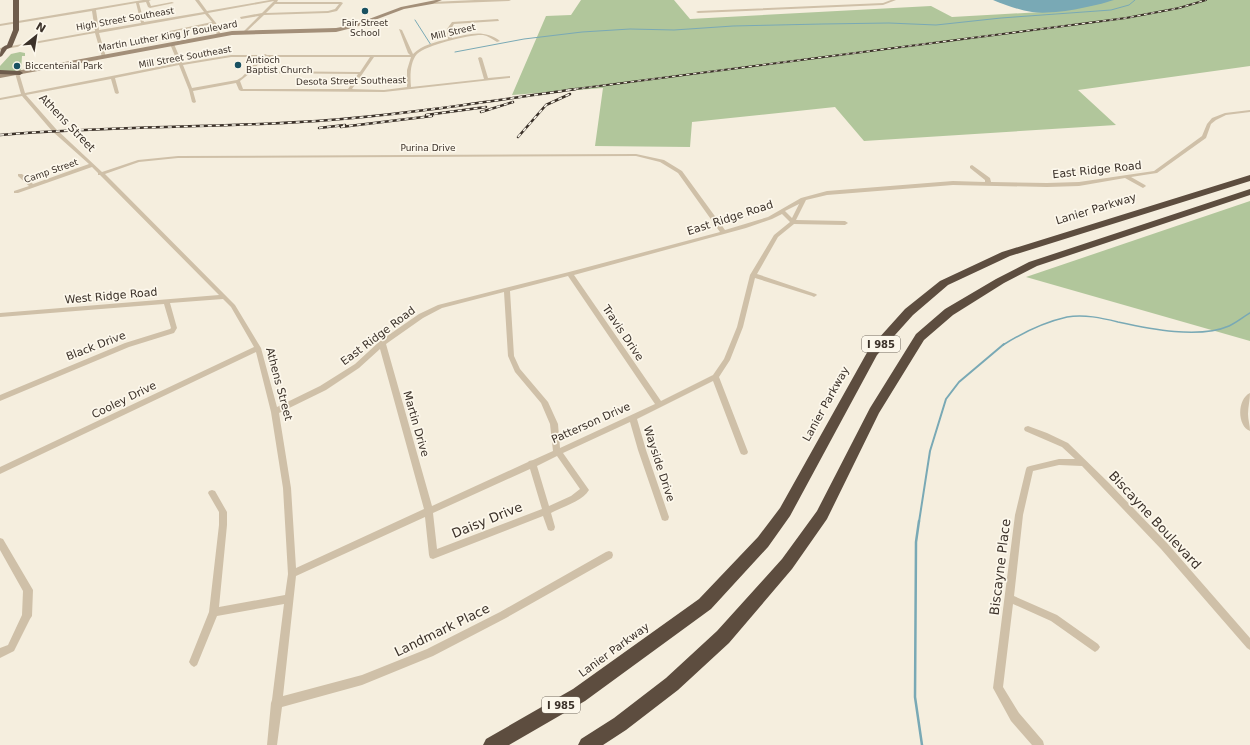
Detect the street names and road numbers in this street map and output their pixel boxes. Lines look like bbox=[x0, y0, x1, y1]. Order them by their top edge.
street label: High Street Southeast bbox=[75, 5, 175, 33]
street label: Martin Luther King Jr Boulevard bbox=[98, 19, 238, 53]
street label: Mill Street bbox=[430, 22, 477, 42]
street label: Mill Street Southeast bbox=[138, 44, 232, 70]
street label: Desota Street Southeast bbox=[296, 75, 407, 87]
street label: Athens Street bbox=[36, 92, 98, 155]
street label: Purina Drive bbox=[400, 143, 456, 153]
street label: Camp Street bbox=[23, 157, 80, 185]
street label: East Ridge Road bbox=[1052, 159, 1142, 181]
street label: Lanier Parkway bbox=[1054, 190, 1138, 227]
street label: East Ridge Road bbox=[685, 198, 775, 238]
street label: West Ridge Road bbox=[64, 285, 158, 307]
street label: Travis Drive bbox=[599, 302, 647, 364]
street label: East Ridge Road bbox=[338, 304, 418, 368]
street label: Black Drive bbox=[64, 329, 128, 363]
road number: I 985 bbox=[862, 336, 900, 352]
street label: Athens Street bbox=[263, 346, 295, 423]
street label: Lanier Parkway bbox=[800, 364, 852, 444]
street label: Cooley Drive bbox=[90, 379, 159, 421]
street label: Martin Drive bbox=[400, 390, 432, 459]
street label: Patterson Drive bbox=[550, 400, 633, 446]
street label: Wayside Drive bbox=[641, 425, 677, 504]
street label: Biscayne Boulevard bbox=[1106, 468, 1204, 572]
street label: Daisy Drive bbox=[449, 499, 525, 541]
street label: Biscayne Place bbox=[987, 518, 1013, 616]
street label: Landmark Place bbox=[392, 600, 492, 660]
street label: Lanier Parkway bbox=[576, 620, 652, 680]
road number: I 985 bbox=[542, 697, 580, 713]

